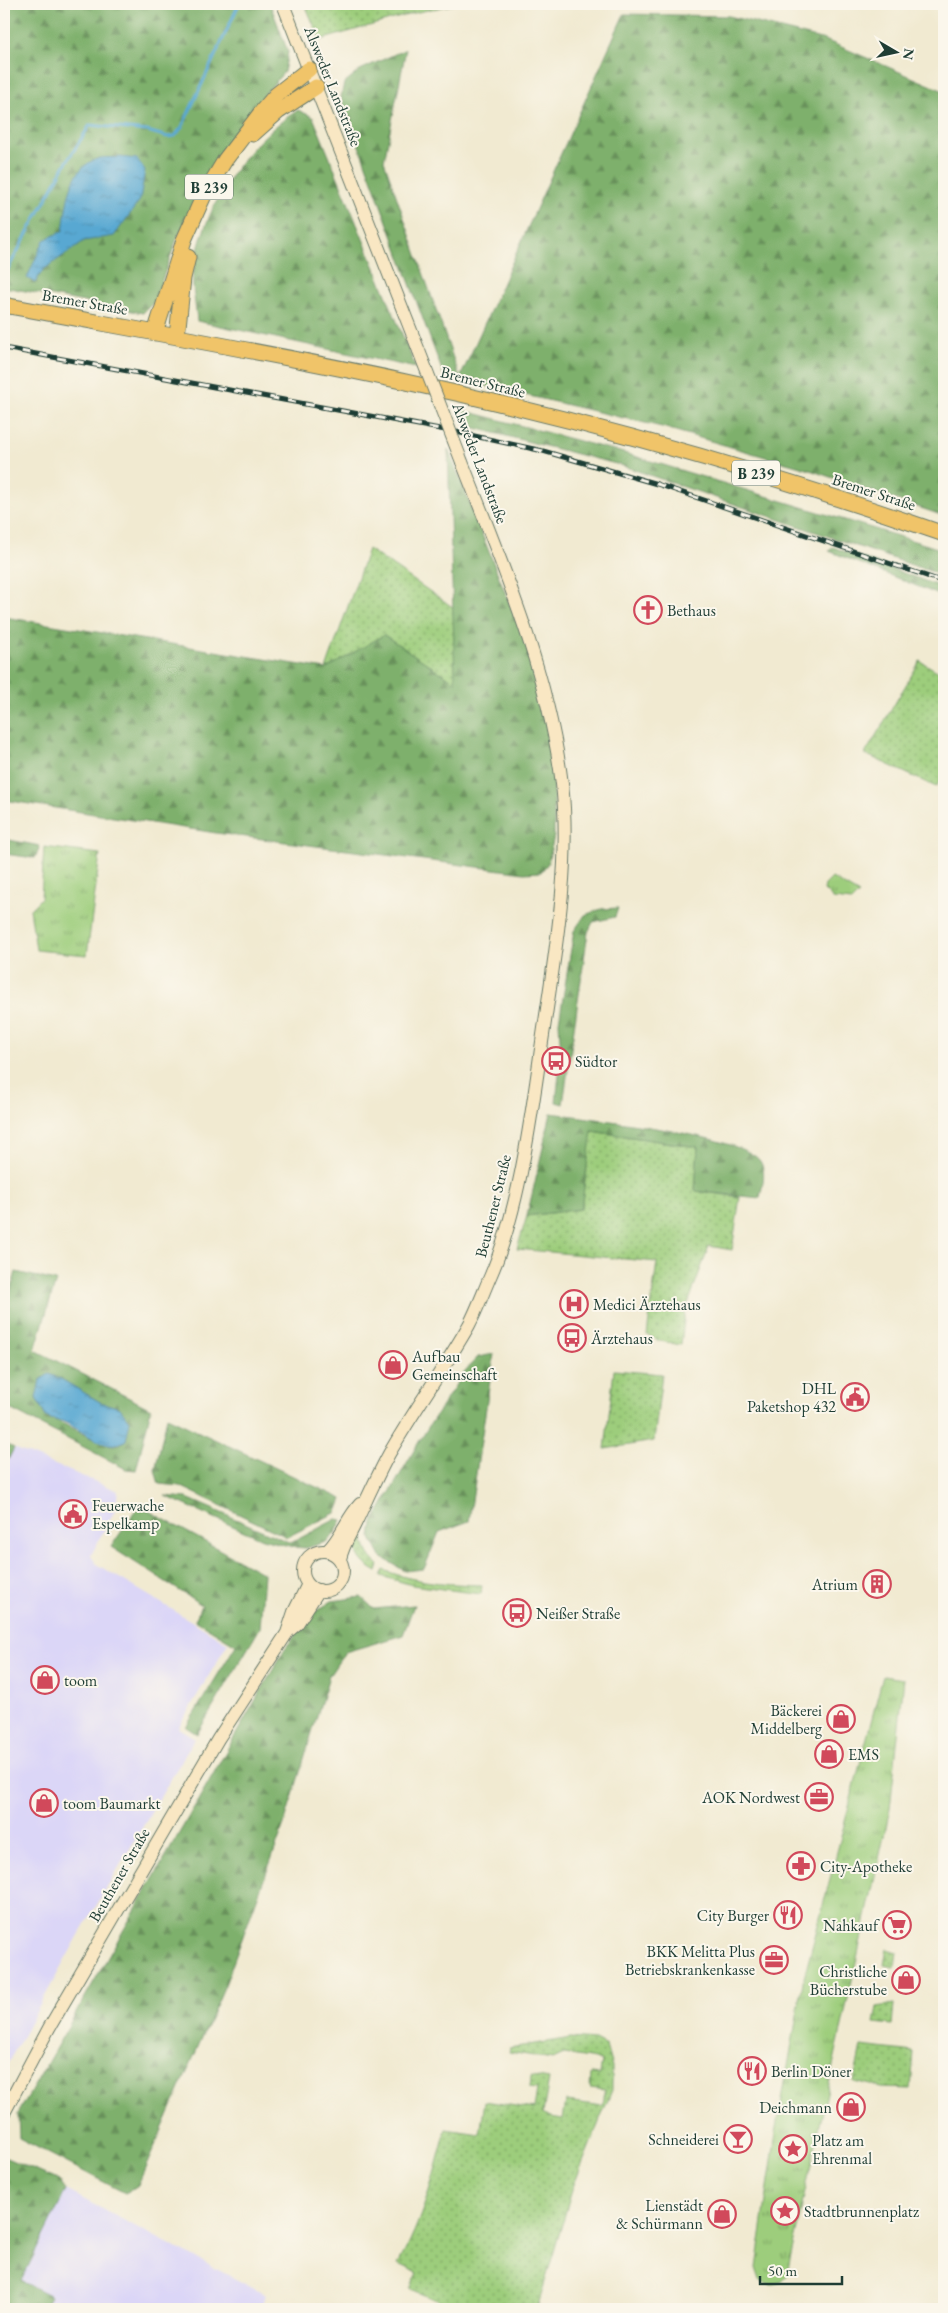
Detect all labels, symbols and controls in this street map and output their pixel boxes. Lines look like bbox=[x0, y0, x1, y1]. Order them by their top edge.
street label: Alsweder Landstraße bbox=[299, 22, 367, 149]
north arrow bbox=[870, 28, 920, 78]
text: N bbox=[899, 47, 919, 62]
road number: B 239 bbox=[185, 174, 233, 200]
street label: Bremer Straße bbox=[40, 284, 130, 320]
street label: Bremer Straße bbox=[438, 361, 528, 403]
street label: Alsweder Landstraße bbox=[447, 399, 513, 527]
road number: B 239 bbox=[732, 460, 780, 486]
street label: Bremer Straße bbox=[830, 469, 918, 515]
church icon: Bethaus bbox=[633, 595, 663, 625]
place label: Bethaus bbox=[667, 600, 716, 621]
bus stop icon: Südtor bbox=[541, 1046, 571, 1076]
place label: Südtor bbox=[575, 1051, 618, 1072]
street label: Beuthener Straße bbox=[470, 1152, 516, 1260]
hospital icon: Medici Ärztehaus bbox=[559, 1289, 589, 1319]
place label: Medici Ärztehaus bbox=[593, 1294, 701, 1315]
bus stop icon: Ärztehaus bbox=[557, 1323, 587, 1353]
place label: Ärztehaus bbox=[590, 1328, 653, 1349]
place label: Aufbau Gemeinschaft bbox=[411, 1346, 497, 1385]
shop icon: Aufbau Gemeinschaft bbox=[378, 1350, 408, 1380]
place label: DHL Paketshop 432 bbox=[747, 1378, 837, 1417]
public building icon: DHL Paketshop 432 bbox=[840, 1382, 870, 1412]
place label: Feuerwache Espelkamp bbox=[92, 1495, 164, 1534]
public building icon: Feuerwache Espelkamp bbox=[58, 1499, 88, 1529]
building icon: Atrium bbox=[862, 1569, 892, 1599]
place label: Atrium bbox=[811, 1574, 859, 1595]
bus stop icon: Neißer Straße bbox=[502, 1598, 532, 1628]
place label: Neißer Straße bbox=[536, 1603, 620, 1624]
shop icon: toom bbox=[30, 1665, 60, 1695]
place label: toom bbox=[64, 1670, 98, 1691]
place label: Bäckerei Middelberg bbox=[751, 1700, 823, 1739]
shop icon: Bäckerei Middelberg bbox=[826, 1704, 856, 1734]
shop icon: EMS bbox=[814, 1739, 844, 1769]
place label: EMS bbox=[848, 1744, 879, 1765]
office icon: AOK Nordwest bbox=[804, 1782, 834, 1812]
place label: AOK Nordwest bbox=[701, 1787, 800, 1808]
shop icon: toom Baumarkt bbox=[29, 1788, 59, 1818]
place label: toom Baumarkt bbox=[63, 1793, 160, 1814]
street label: Beuthener Straße bbox=[84, 1824, 154, 1926]
pharmacy icon: City-Apotheke bbox=[786, 1851, 816, 1881]
place label: City-Apotheke bbox=[820, 1856, 912, 1877]
restaurant icon: City Burger bbox=[773, 1900, 803, 1930]
place label: City Burger bbox=[697, 1905, 770, 1926]
supermarket icon: Nahkauf bbox=[882, 1910, 912, 1940]
place label: Nahkauf bbox=[823, 1915, 880, 1936]
place label: BKK Melitta Plus Betriebskrankenkasse bbox=[625, 1941, 755, 1980]
office icon: BKK Melitta Plus Betriebskrankenkasse bbox=[759, 1945, 789, 1975]
place label: Christliche Bücherstube bbox=[810, 1961, 887, 2000]
shop icon: Christliche Bücherstube bbox=[891, 1965, 921, 1995]
restaurant icon: Berlin Döner bbox=[737, 2056, 767, 2086]
place label: Berlin Döner bbox=[771, 2061, 852, 2082]
shop icon: Deichmann bbox=[836, 2092, 866, 2122]
place label: Deichmann bbox=[759, 2097, 833, 2118]
bar icon: Schneiderei bbox=[723, 2124, 753, 2154]
place label: Schneiderei bbox=[648, 2129, 719, 2150]
place label: Platz am Ehrenmal bbox=[812, 2130, 872, 2169]
place icon: Platz am Ehrenmal bbox=[778, 2134, 808, 2164]
place label: Lienstädt & Schürmann bbox=[616, 2195, 704, 2234]
place icon: Stadtbrunnenplatz bbox=[770, 2196, 800, 2226]
shop icon: Lienstädt & Schürmann bbox=[707, 2199, 737, 2229]
place label: Stadtbrunnenplatz bbox=[804, 2201, 919, 2222]
scale bar bbox=[760, 2253, 843, 2285]
text: 50 m bbox=[768, 2261, 797, 2280]

